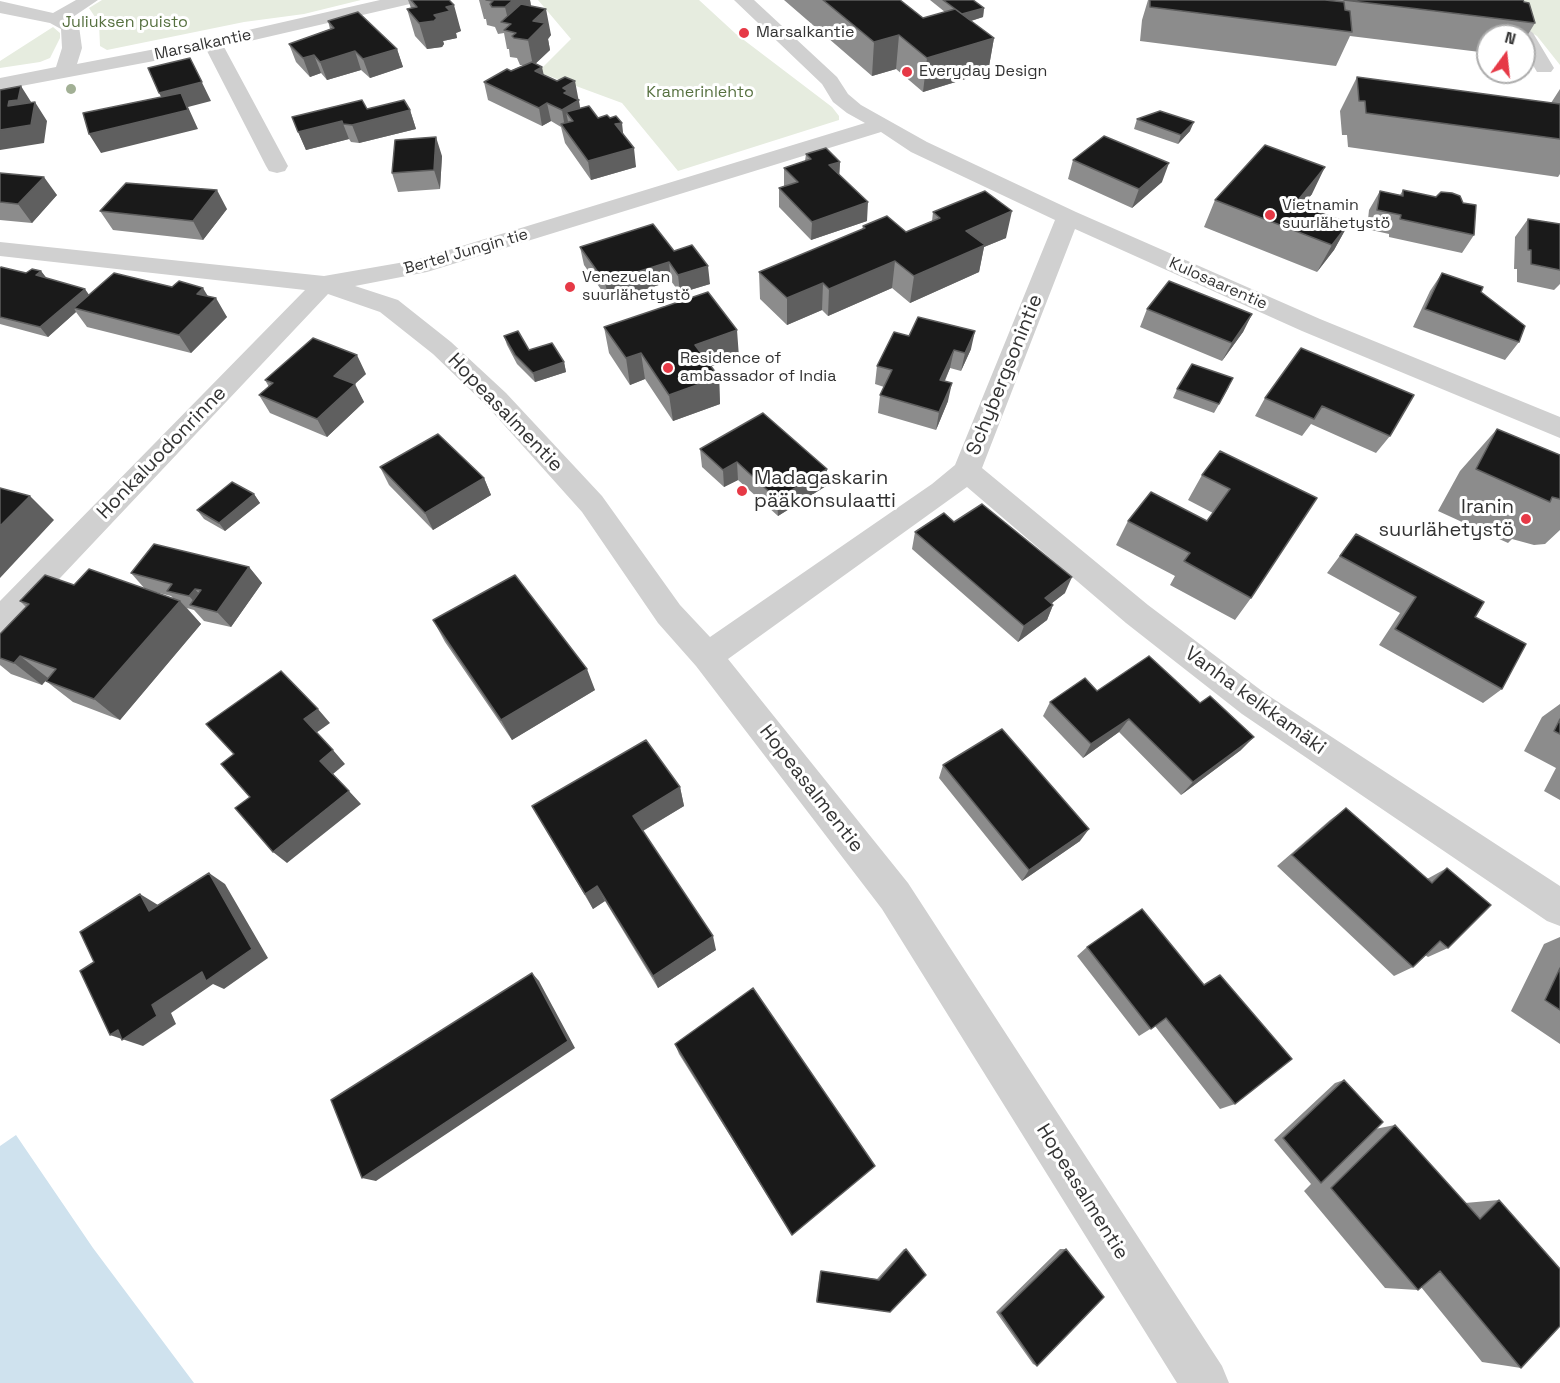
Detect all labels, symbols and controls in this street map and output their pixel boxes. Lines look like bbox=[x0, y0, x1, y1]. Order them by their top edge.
park label: Juliuksen puisto bbox=[62, 13, 188, 33]
place label: Marsalkantie bbox=[756, 23, 854, 43]
north arrow bbox=[1476, 24, 1536, 84]
street label: Marsalkantie bbox=[153, 25, 253, 65]
marker: Marsalkantie bbox=[737, 26, 751, 40]
text: N bbox=[1502, 27, 1518, 50]
place label: Everyday Design bbox=[919, 62, 1047, 82]
marker: Everyday Design bbox=[900, 65, 914, 79]
park label: Kramerinlehto bbox=[646, 83, 754, 103]
place label: Vietnamin suurlähetystö bbox=[1282, 196, 1390, 234]
marker: Vietnamin suurlähetystö bbox=[1263, 208, 1277, 222]
street label: Bertel Jungin tie bbox=[402, 225, 530, 279]
street label: Kulosaarentie bbox=[1166, 254, 1270, 314]
place label: Venezuelan suurlähetystö bbox=[582, 268, 690, 306]
marker: Venezuelan suurlähetystö bbox=[563, 280, 577, 294]
street label: Schybergsonintie bbox=[962, 291, 1048, 459]
street label: Hopeasalmentie bbox=[442, 349, 568, 477]
place label: Residence of ambassador of India bbox=[680, 349, 836, 387]
marker: Residence of ambassador of India bbox=[661, 361, 675, 375]
street label: Honkaluodonrinne bbox=[92, 382, 232, 524]
place label: Madagaskarin pääkonsulaatti bbox=[754, 467, 896, 514]
marker: Madagaskarin pääkonsulaatti bbox=[735, 484, 749, 498]
place label: Iranin suurlähetystö bbox=[1378, 496, 1514, 543]
marker: Iranin suurlähetystö bbox=[1519, 512, 1533, 526]
street label: Vanha kelkkamäki bbox=[1180, 642, 1330, 760]
street label: Hopeasalmentie bbox=[754, 720, 868, 858]
street label: Hopeasalmentie bbox=[1031, 1120, 1133, 1264]

